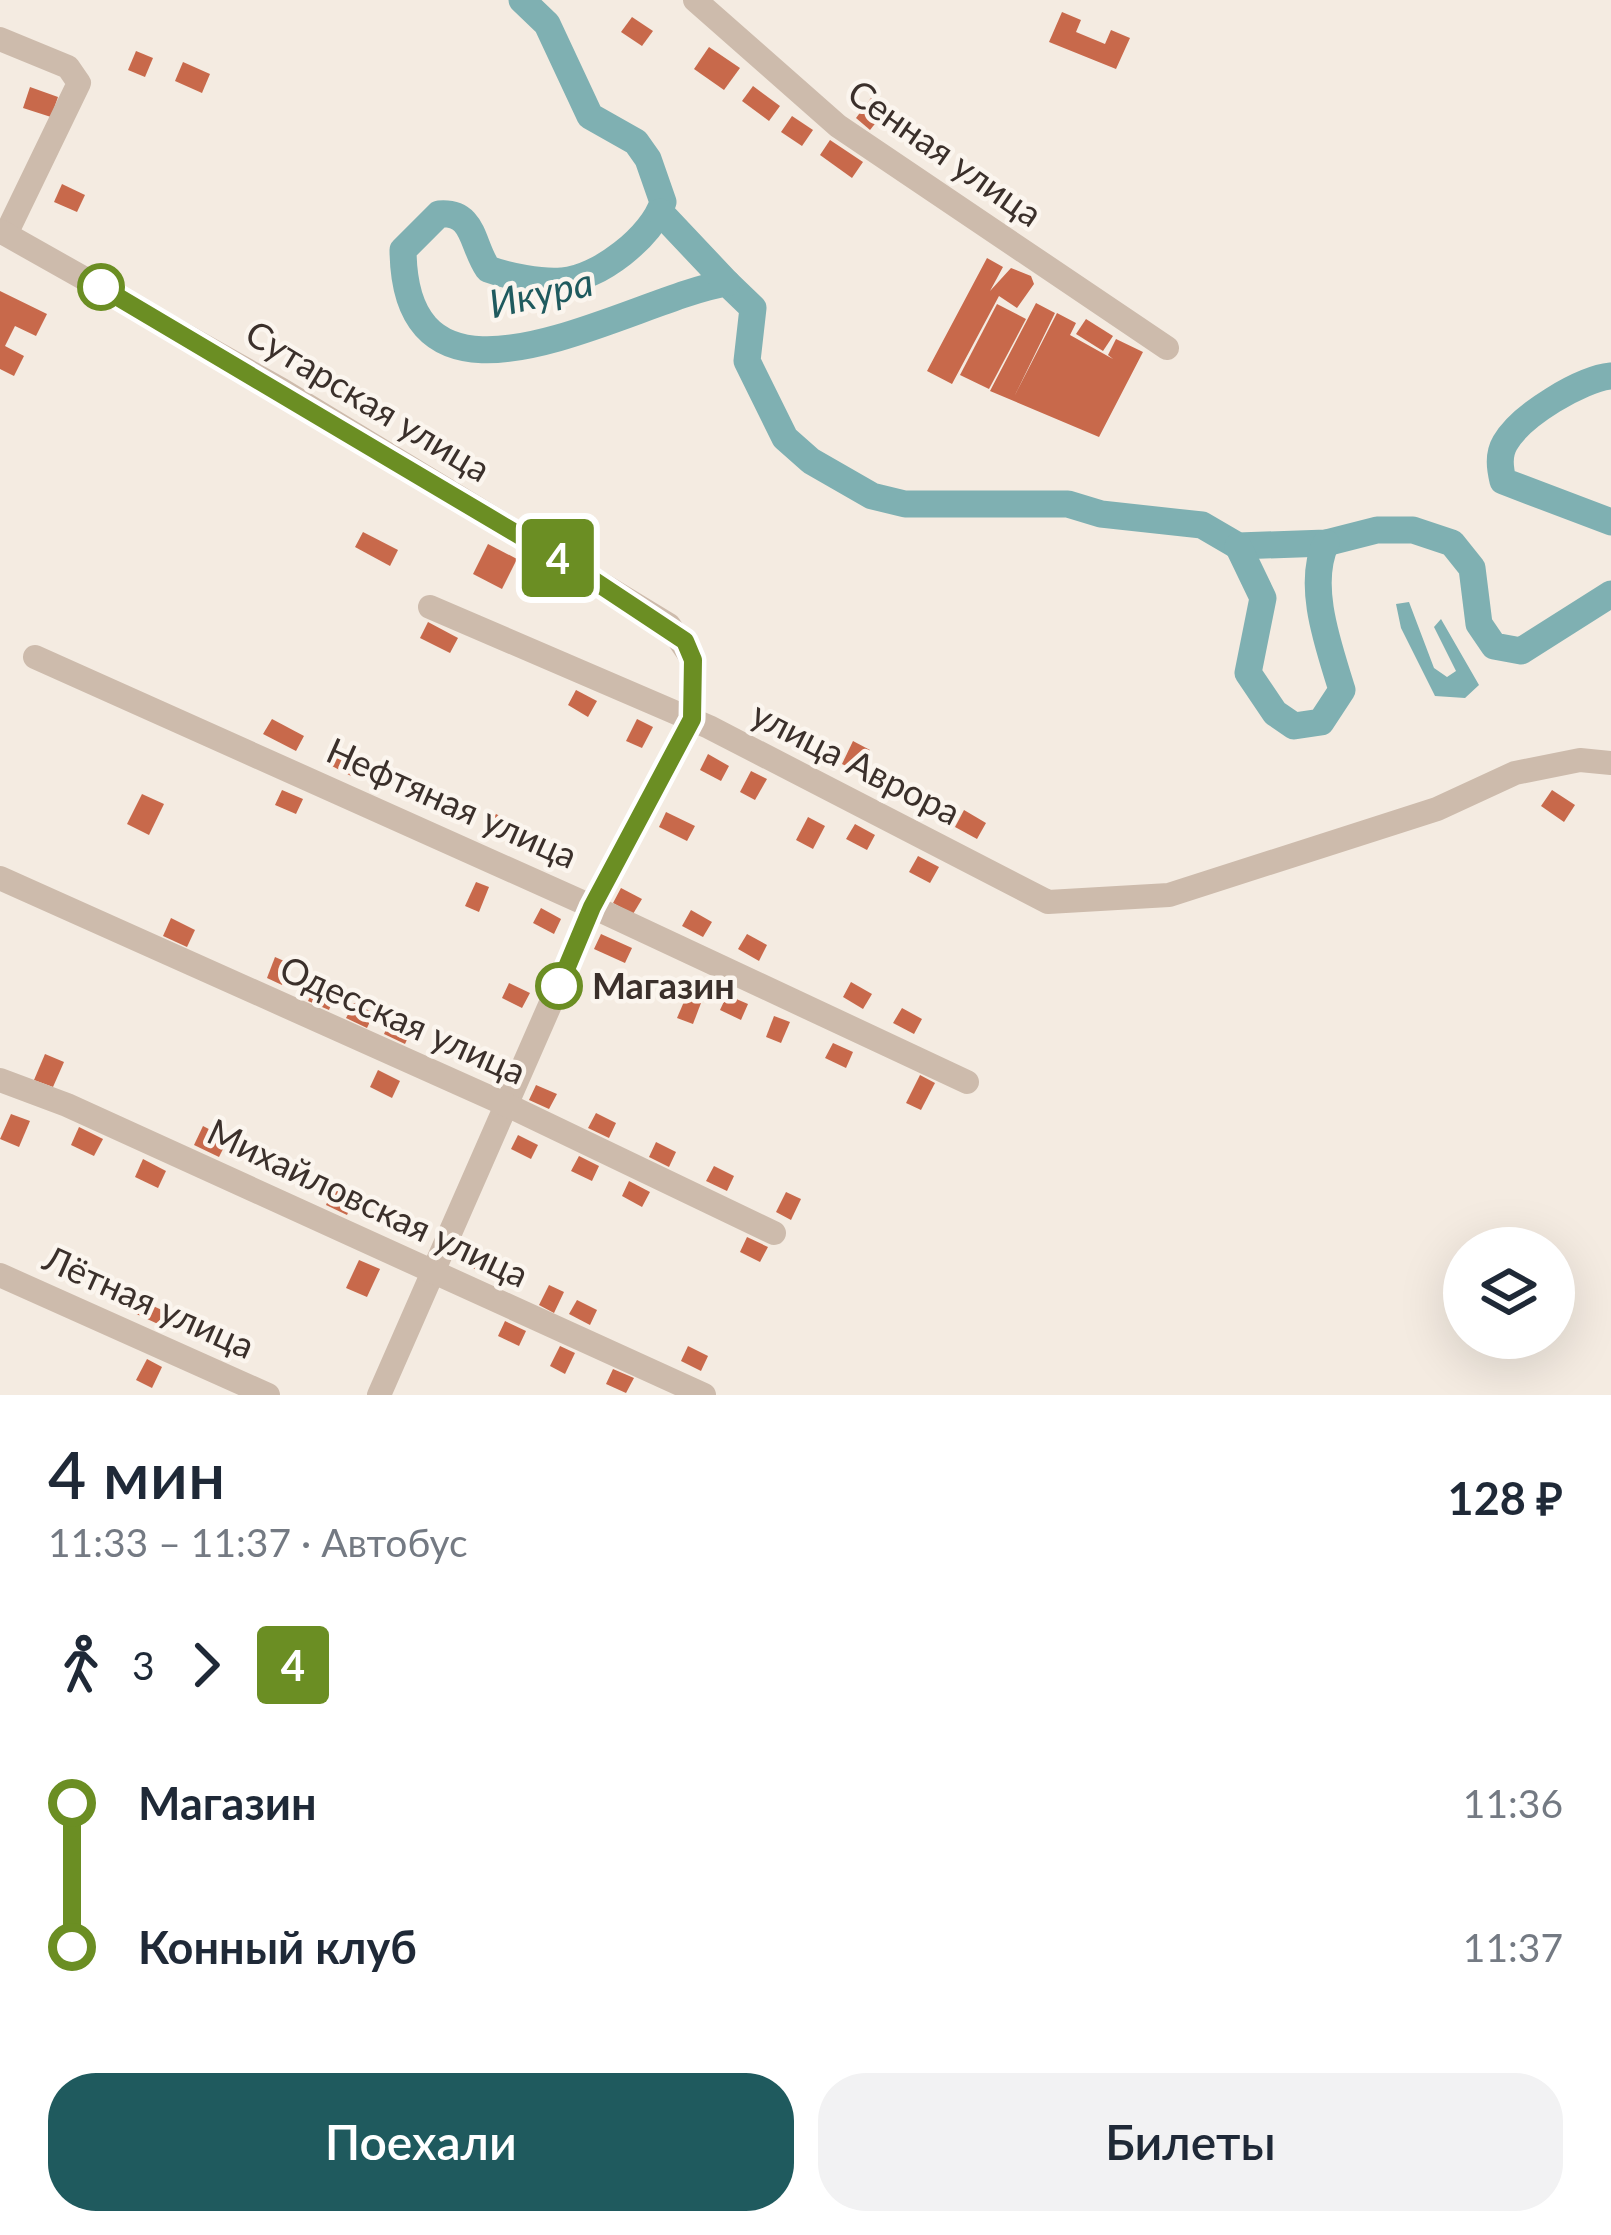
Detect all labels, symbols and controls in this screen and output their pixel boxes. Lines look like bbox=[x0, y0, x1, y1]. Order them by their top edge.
street label: Сенная улица bbox=[840, 69, 1051, 235]
water label: Икура bbox=[484, 258, 597, 326]
unlabelled marker bbox=[79, 265, 123, 309]
street label: Сутарская улица bbox=[238, 310, 499, 490]
line badge: 4 bbox=[519, 519, 597, 597]
text: 4 bbox=[546, 533, 570, 583]
street label: улица Аврора bbox=[745, 691, 968, 834]
street label: Нефтяная улица bbox=[321, 727, 584, 877]
street label: Одесская улица bbox=[274, 945, 533, 1093]
place label: Магазин bbox=[592, 963, 735, 1007]
marker: Магазин bbox=[537, 964, 581, 1008]
street label: Михайловская улица bbox=[201, 1108, 536, 1296]
map controls bbox=[1443, 1227, 1575, 1359]
button: layers bbox=[1443, 1227, 1575, 1359]
street label: Лётная улица bbox=[36, 1235, 262, 1367]
text: 4 мин bbox=[48, 1434, 225, 1513]
text: 128 ₽ bbox=[1448, 1471, 1563, 1525]
text: 11:33 – 11:37 · Автобус bbox=[48, 1519, 468, 1565]
icon: walk bbox=[48, 1632, 114, 1698]
icon: forward bbox=[173, 1632, 239, 1698]
text: 4 bbox=[281, 1640, 305, 1690]
text: 3 bbox=[132, 1642, 155, 1688]
text: Магазин bbox=[138, 1776, 317, 1830]
text: 11:36 bbox=[1463, 1780, 1563, 1826]
text: Конный клуб bbox=[138, 1920, 417, 1974]
text: 11:37 bbox=[1463, 1924, 1563, 1970]
button: Поехали bbox=[48, 2073, 794, 2211]
button: Билеты bbox=[818, 2073, 1563, 2211]

